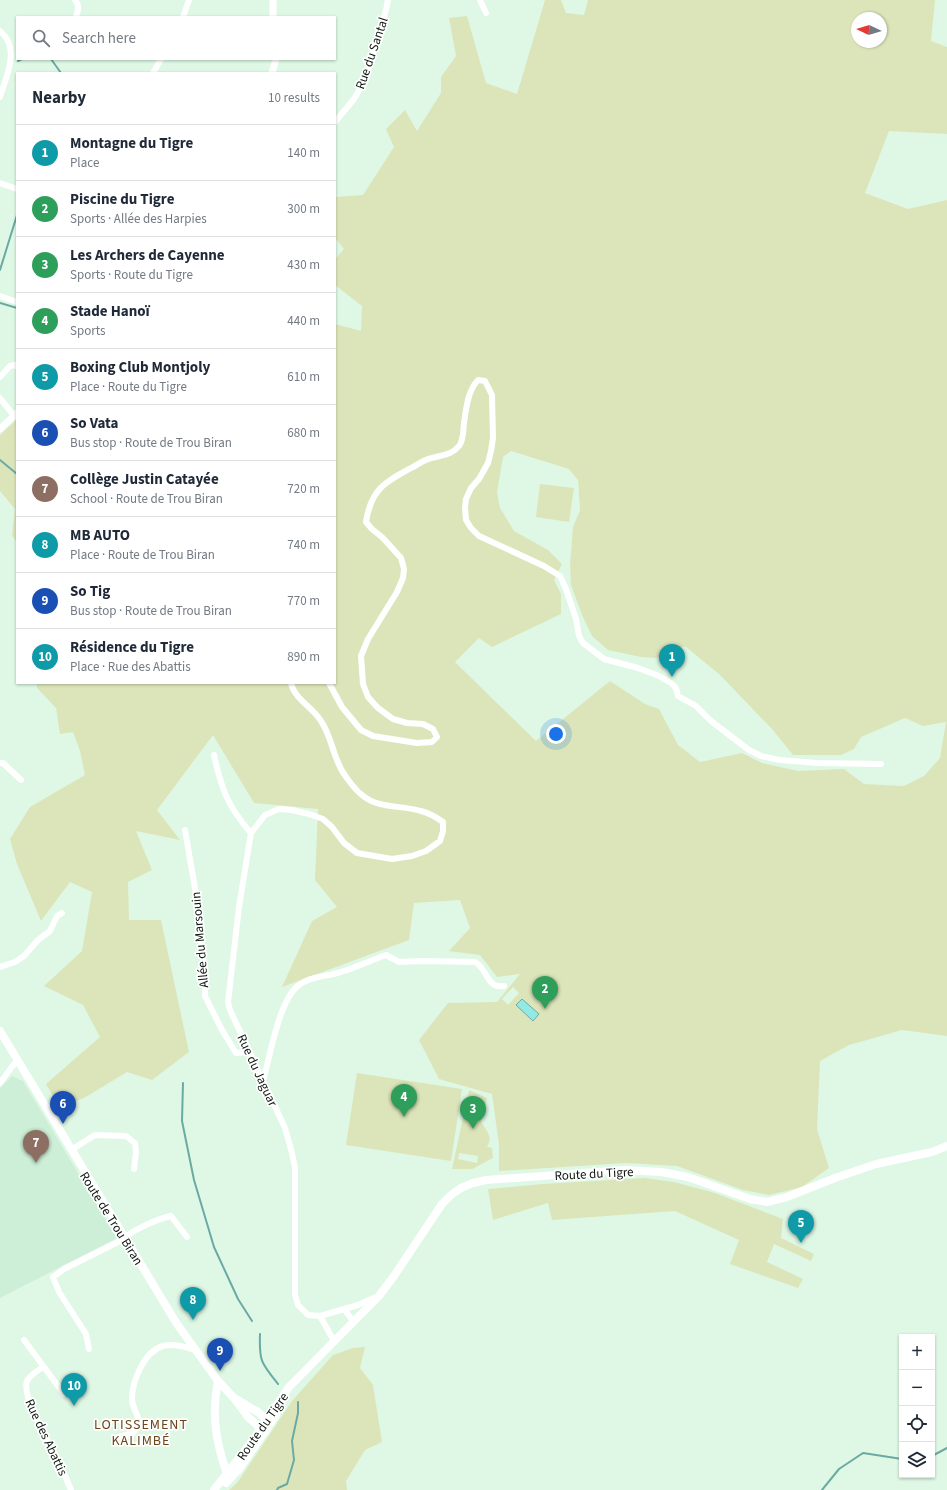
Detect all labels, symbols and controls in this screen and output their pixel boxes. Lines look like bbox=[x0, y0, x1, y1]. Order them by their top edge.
north arrow bbox=[851, 12, 887, 48]
street label: Rue du Santal bbox=[351, 15, 393, 92]
search box bbox=[16, 16, 336, 60]
icon: search bbox=[30, 27, 52, 49]
text: Search here bbox=[62, 28, 136, 49]
text: Nearby bbox=[32, 86, 86, 110]
text: 10 results bbox=[268, 89, 320, 107]
text: Montagne du Tigre bbox=[70, 133, 193, 154]
text: 1 bbox=[42, 144, 48, 162]
text: 140 m bbox=[287, 144, 320, 162]
text: Place bbox=[70, 154, 99, 172]
text: Piscine du Tigre bbox=[70, 189, 174, 210]
text: 2 bbox=[42, 200, 48, 218]
text: 300 m bbox=[287, 200, 320, 218]
text: Sports · Allée des Harpies bbox=[70, 210, 207, 228]
text: Les Archers de Cayenne bbox=[70, 245, 225, 266]
text: 3 bbox=[42, 256, 48, 274]
text: 430 m bbox=[287, 256, 320, 274]
text: Sports · Route du Tigre bbox=[70, 266, 193, 284]
text: Stade Hanoï bbox=[70, 301, 150, 322]
text: 4 bbox=[42, 312, 48, 330]
text: 440 m bbox=[287, 312, 320, 330]
text: Sports bbox=[70, 322, 105, 340]
text: Boxing Club Montjoly bbox=[70, 357, 210, 378]
text: 5 bbox=[42, 368, 48, 386]
text: 610 m bbox=[287, 368, 320, 386]
text: Place · Route du Tigre bbox=[70, 378, 187, 396]
text: So Vata bbox=[70, 413, 118, 434]
text: 6 bbox=[42, 424, 48, 442]
text: 680 m bbox=[287, 424, 320, 442]
text: Bus stop · Route de Trou Biran bbox=[70, 434, 232, 452]
text: Collège Justin Catayée bbox=[70, 469, 219, 490]
text: 7 bbox=[42, 480, 48, 498]
text: 720 m bbox=[287, 480, 320, 498]
text: School · Route de Trou Biran bbox=[70, 490, 223, 508]
text: MB AUTO bbox=[70, 525, 130, 546]
text: 8 bbox=[42, 536, 48, 554]
text: 740 m bbox=[287, 536, 320, 554]
text: Place · Route de Trou Biran bbox=[70, 546, 215, 564]
text: So Tig bbox=[70, 581, 110, 602]
text: 9 bbox=[42, 592, 48, 610]
text: 770 m bbox=[287, 592, 320, 610]
text: Bus stop · Route de Trou Biran bbox=[70, 602, 232, 620]
text: Résidence du Tigre bbox=[70, 637, 194, 658]
pin: 1 bbox=[659, 644, 685, 677]
text: 10 bbox=[38, 648, 52, 666]
text: 890 m bbox=[287, 648, 320, 666]
text: Place · Rue des Abattis bbox=[70, 658, 191, 676]
your location bbox=[546, 724, 566, 744]
street label: Allée du Marsouin bbox=[187, 891, 213, 989]
pin: 2 bbox=[532, 976, 558, 1009]
street label: Rue du Jaguar bbox=[232, 1031, 282, 1110]
pin: 4 bbox=[391, 1084, 417, 1117]
pin: 6 bbox=[50, 1091, 76, 1124]
pin: 3 bbox=[460, 1096, 486, 1129]
pin: 7 bbox=[23, 1130, 49, 1163]
street label: Route du Tigre bbox=[554, 1163, 634, 1185]
street label: Route de Trou Biran bbox=[75, 1168, 147, 1269]
pin: 5 bbox=[788, 1210, 814, 1243]
pin: 8 bbox=[180, 1287, 206, 1320]
map controls bbox=[899, 1334, 935, 1478]
button: + bbox=[899, 1334, 935, 1370]
pin: 9 bbox=[207, 1338, 233, 1371]
button: − bbox=[899, 1370, 935, 1406]
pin: 10 bbox=[61, 1373, 87, 1406]
street label: Route du Tigre bbox=[233, 1389, 293, 1464]
street label: Rue des Abattis bbox=[20, 1396, 72, 1479]
button: locate bbox=[899, 1406, 935, 1442]
district label: LOTISSEMENT KALIMBÉ bbox=[94, 1415, 188, 1451]
button: layers bbox=[899, 1442, 935, 1478]

